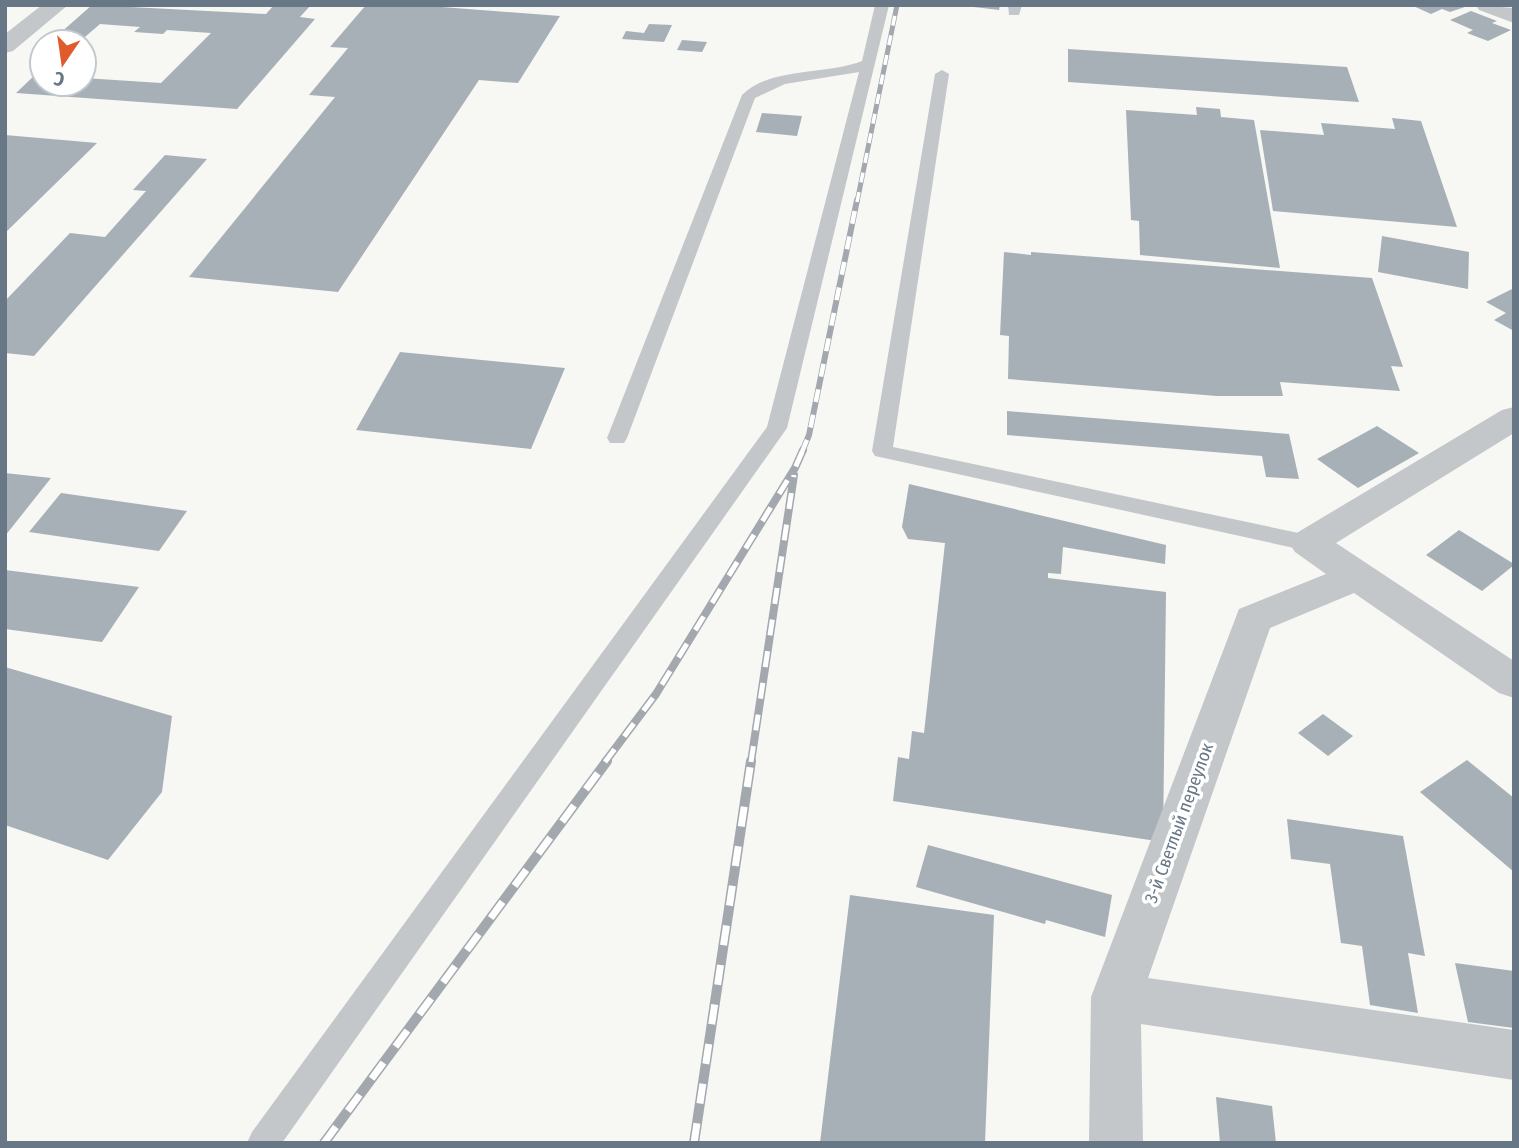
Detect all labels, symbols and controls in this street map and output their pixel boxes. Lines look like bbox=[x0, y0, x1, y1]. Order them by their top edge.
north arrow bbox=[28, 28, 98, 98]
text: С bbox=[52, 67, 67, 91]
street label: 3-й Светлый переулок bbox=[1140, 740, 1218, 906]

